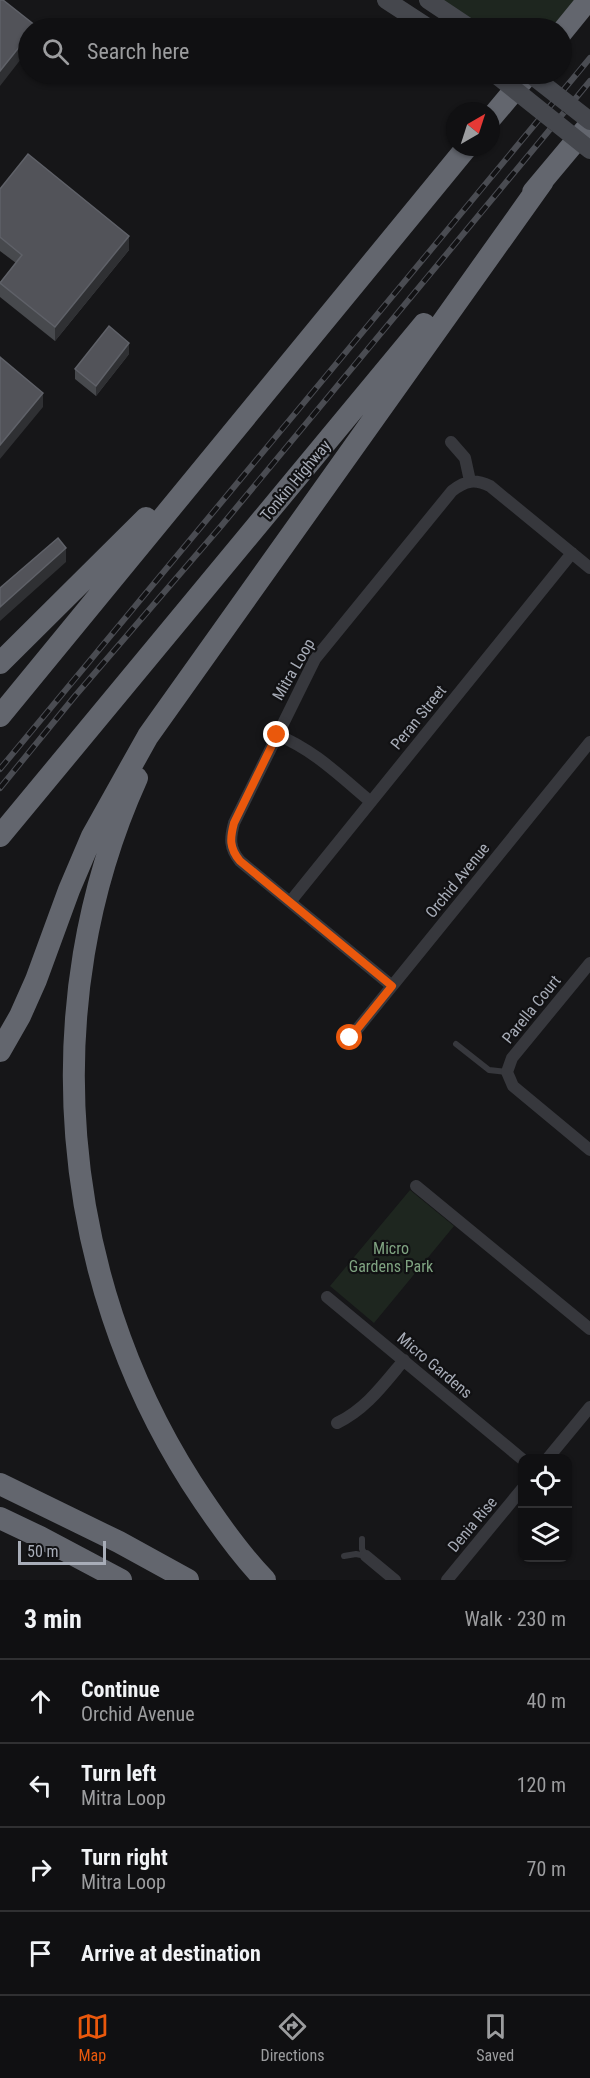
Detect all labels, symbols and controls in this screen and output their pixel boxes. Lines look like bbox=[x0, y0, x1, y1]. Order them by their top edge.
search box bbox=[18, 18, 572, 84]
icon: search bbox=[39, 35, 72, 68]
text: Search here bbox=[87, 39, 189, 64]
north arrow bbox=[446, 102, 500, 156]
street label: Tonkin Highway bbox=[256, 436, 335, 525]
street label: Mitra Loop bbox=[268, 635, 319, 703]
street label: Peran Street bbox=[387, 681, 450, 753]
route end bbox=[263, 721, 289, 747]
street label: Orchid Avenue bbox=[421, 839, 493, 922]
street label: Parella Court bbox=[498, 971, 565, 1047]
route start bbox=[336, 1024, 362, 1050]
park label: Micro Gardens Park bbox=[349, 1239, 434, 1276]
street label: Micro Gardens bbox=[393, 1329, 476, 1402]
map controls bbox=[518, 1454, 572, 1562]
button: locate bbox=[518, 1454, 572, 1508]
street label: Denia Rise bbox=[444, 1493, 501, 1556]
button: layers bbox=[518, 1508, 572, 1562]
scale bar bbox=[18, 1538, 106, 1566]
text: 50 m bbox=[27, 1542, 59, 1561]
text: 3 min bbox=[24, 1604, 82, 1634]
text: Walk · 230 m bbox=[465, 1607, 566, 1631]
text: Continue bbox=[81, 1677, 160, 1702]
icon: ahead bbox=[24, 1685, 57, 1718]
text: 40 m bbox=[527, 1689, 566, 1713]
text: Orchid Avenue bbox=[81, 1702, 195, 1726]
text: Turn left bbox=[81, 1761, 156, 1786]
icon: left bbox=[24, 1769, 57, 1802]
text: 120 m bbox=[517, 1773, 566, 1797]
text: Mitra Loop bbox=[81, 1786, 166, 1810]
text: Turn right bbox=[81, 1845, 168, 1870]
icon: right bbox=[24, 1853, 57, 1886]
text: 70 m bbox=[527, 1857, 566, 1881]
text: Mitra Loop bbox=[81, 1870, 166, 1894]
icon: arrive bbox=[24, 1937, 57, 1970]
text: Arrive at destination bbox=[81, 1941, 261, 1966]
tab: Map bbox=[76, 2010, 109, 2065]
tab: Directions bbox=[261, 2010, 324, 2065]
tab: Saved bbox=[476, 2010, 514, 2065]

